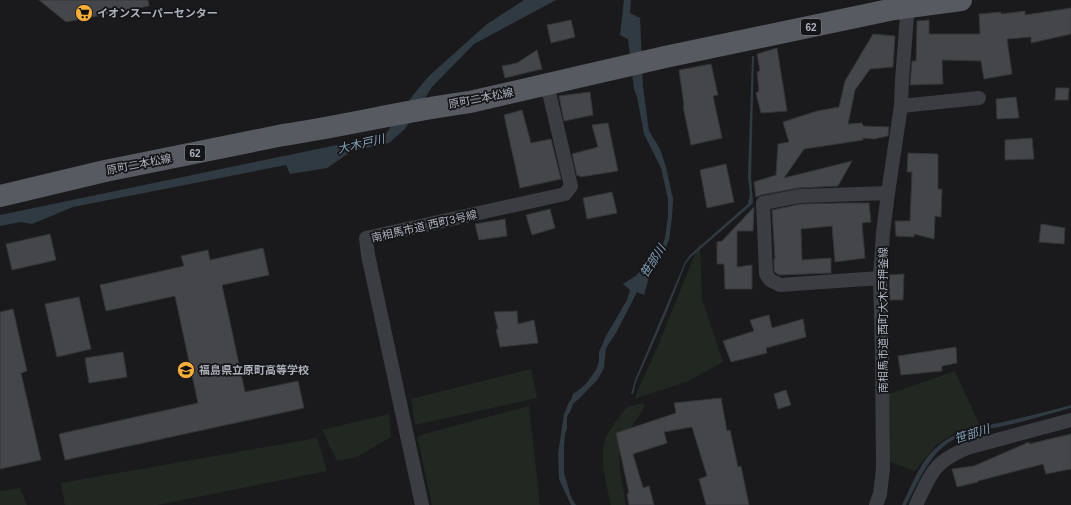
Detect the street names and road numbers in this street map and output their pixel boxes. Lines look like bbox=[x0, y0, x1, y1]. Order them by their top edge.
road number: 62 bbox=[801, 19, 821, 35]
street label: 原町二本松線 bbox=[447, 86, 515, 110]
road number: 62 bbox=[185, 145, 205, 161]
street label: 原町二本松線 bbox=[105, 152, 173, 176]
street label: 南相馬市道 西町3号線 bbox=[370, 208, 478, 244]
street label: 南相馬市道 西町大木戸押釜線 bbox=[877, 247, 889, 393]

